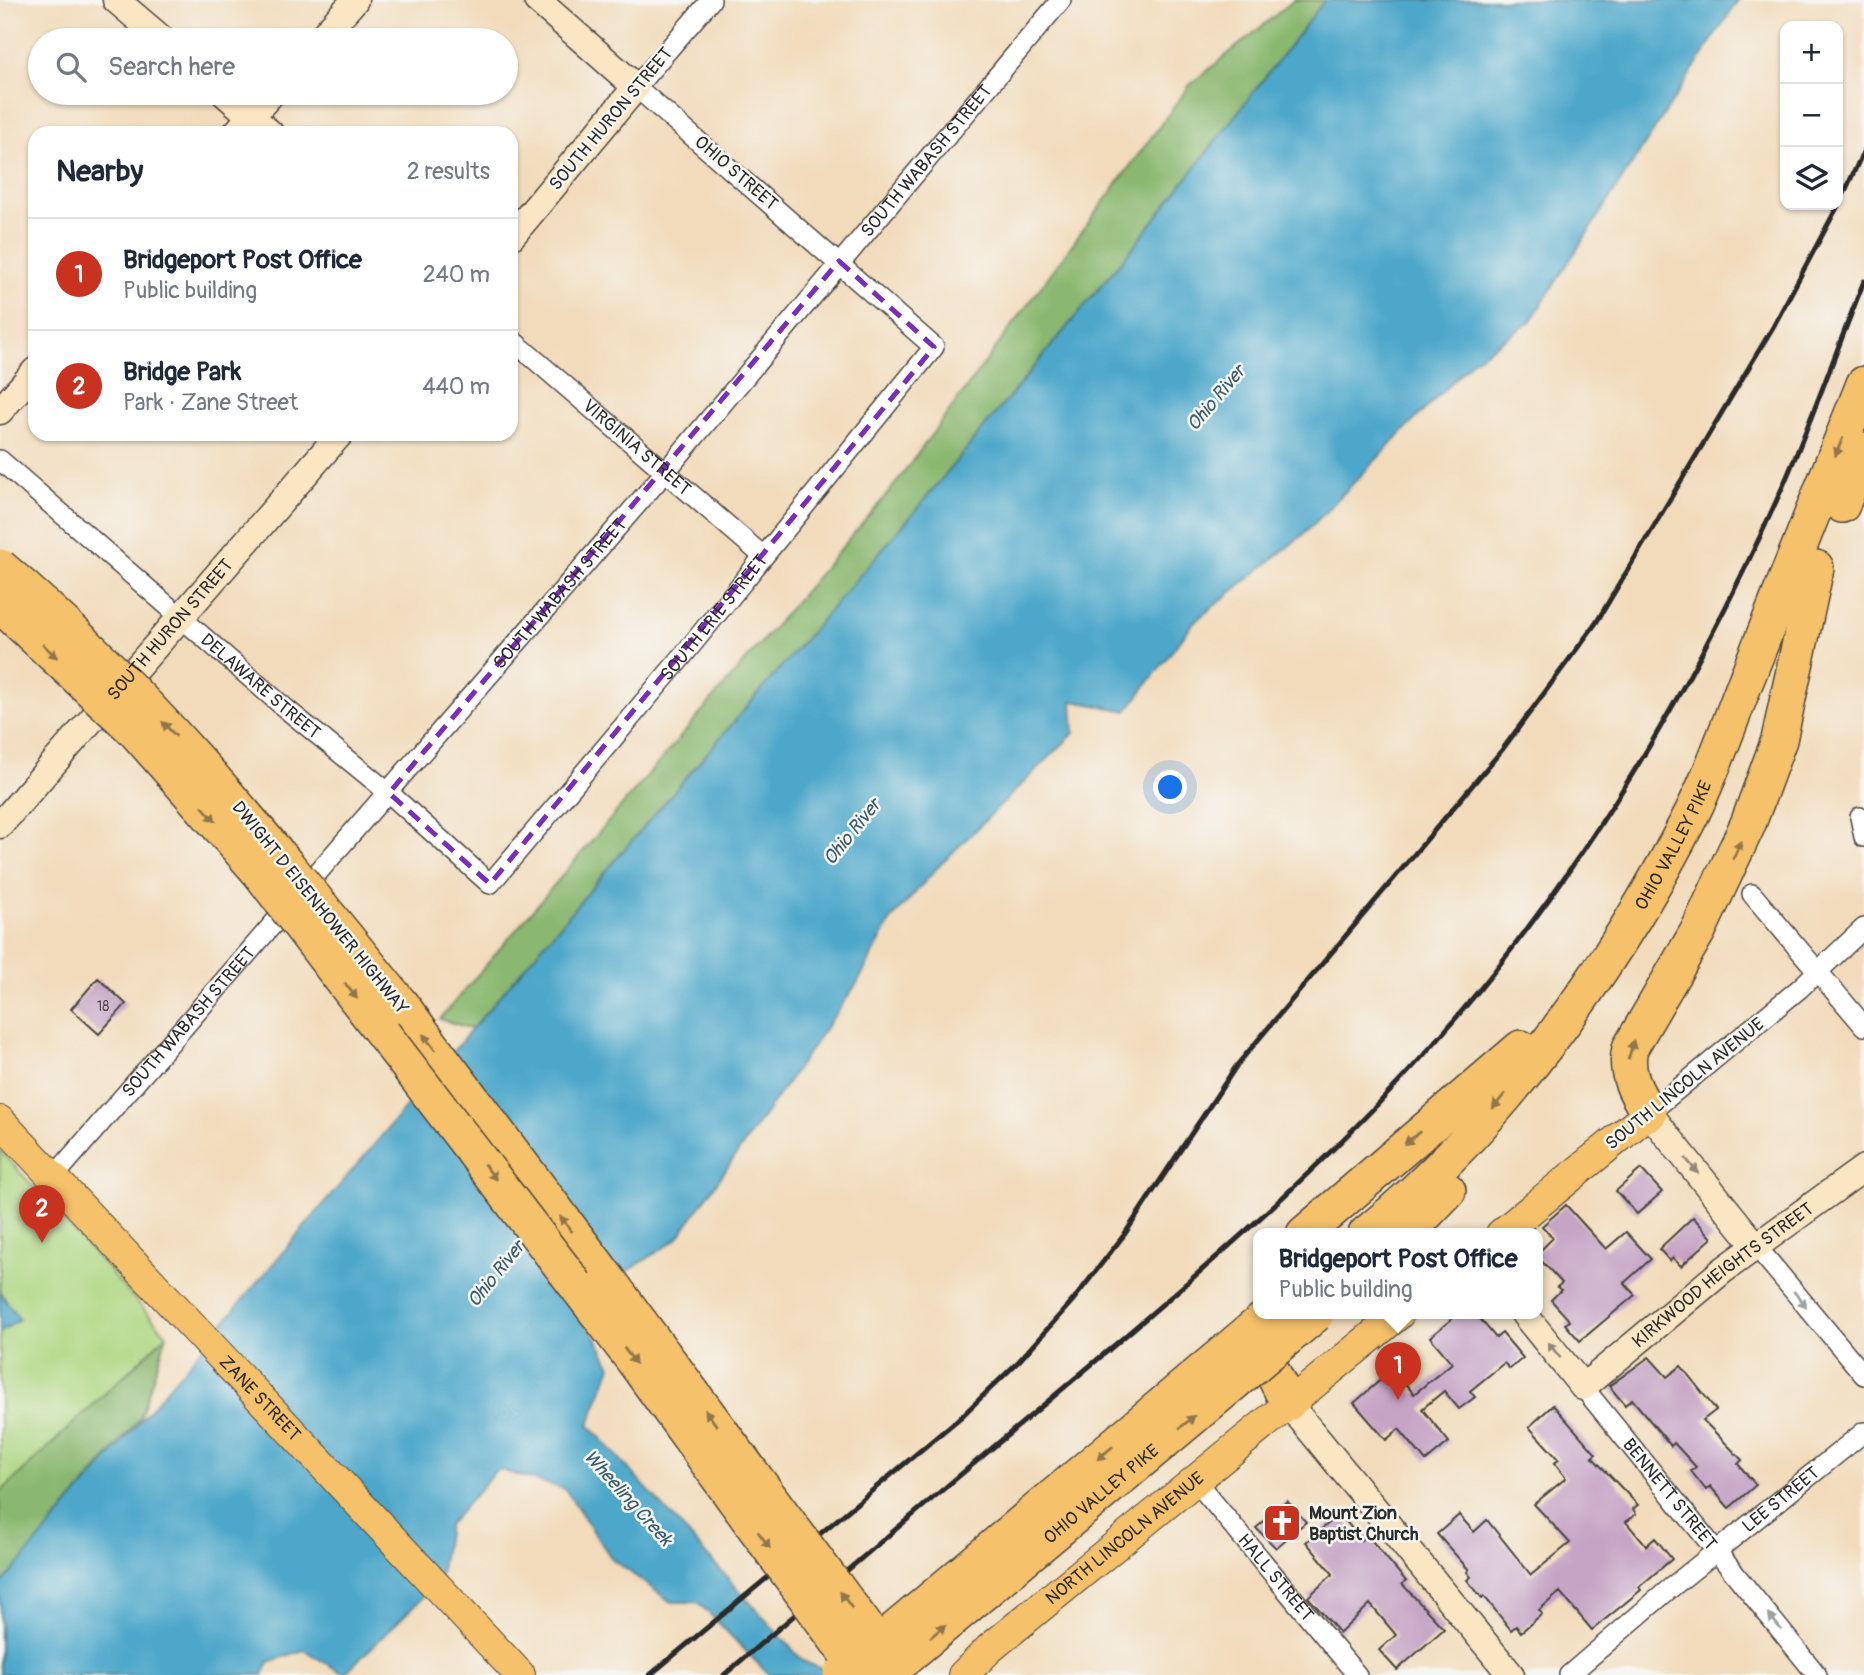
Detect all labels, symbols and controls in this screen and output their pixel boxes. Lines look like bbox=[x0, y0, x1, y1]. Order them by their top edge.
map controls bbox=[1780, 21, 1843, 210]
button: + bbox=[1780, 21, 1843, 84]
search box bbox=[28, 28, 518, 105]
street label: SOUTH HURON STREET bbox=[544, 43, 678, 195]
icon: search bbox=[52, 48, 90, 86]
text: Search here bbox=[108, 51, 235, 83]
street label: SOUTH WABASH STREET bbox=[856, 80, 997, 242]
button: − bbox=[1780, 84, 1843, 147]
street label: OHIO STREET bbox=[690, 131, 782, 215]
button: layers bbox=[1780, 147, 1843, 210]
text: Nearby bbox=[56, 153, 143, 190]
text: 2 results bbox=[407, 157, 490, 186]
text: Bridgeport Post Office bbox=[123, 244, 362, 276]
text: 1 bbox=[75, 260, 84, 289]
text: 240 m bbox=[423, 260, 490, 289]
text: Public building bbox=[123, 276, 257, 305]
text: Bridge Park bbox=[123, 356, 241, 388]
water label: Ohio River bbox=[1182, 359, 1252, 436]
text: 2 bbox=[73, 372, 85, 401]
text: 440 m bbox=[422, 372, 490, 401]
text: Park · Zane Street bbox=[123, 388, 298, 417]
street label: VIRGINIA STREET bbox=[578, 394, 696, 500]
one-way arrow bbox=[1833, 437, 1844, 458]
street label: SOUTH WABASH STREET bbox=[488, 513, 631, 674]
street label: SOUTH ERIE STREET bbox=[655, 549, 772, 686]
street label: SOUTH HURON STREET bbox=[102, 554, 238, 705]
street label: DELAWARE STREET bbox=[196, 628, 325, 744]
one-way arrow bbox=[41, 643, 58, 659]
one-way arrow bbox=[161, 721, 177, 738]
your location bbox=[1153, 770, 1187, 804]
street label: OHIO VALLEY PIKE bbox=[1629, 777, 1717, 914]
water label: Ohio River bbox=[818, 792, 887, 870]
street label: DWIGHT D EISENHOWER HIGHWAY bbox=[227, 796, 414, 1020]
one-way arrow bbox=[201, 805, 217, 823]
one-way arrow bbox=[1732, 839, 1743, 860]
street label: SOUTH WABASH STREET bbox=[117, 942, 260, 1102]
one-way arrow bbox=[344, 982, 359, 1000]
house number: 18 bbox=[97, 998, 109, 1015]
street label: SOUTH LINCOLN AVENUE bbox=[1601, 1013, 1769, 1155]
one-way arrow bbox=[422, 1033, 436, 1051]
one-way arrow bbox=[1626, 1039, 1637, 1061]
one-way arrow bbox=[1491, 1091, 1506, 1109]
one-way arrow bbox=[1404, 1131, 1422, 1146]
one-way arrow bbox=[1684, 1156, 1699, 1174]
one-way arrow bbox=[482, 1163, 497, 1180]
pin: 2 bbox=[19, 1185, 65, 1243]
street label: KIRKWOOD HEIGHTS STREET bbox=[1627, 1197, 1818, 1353]
one-way arrow bbox=[559, 1215, 574, 1233]
popup bbox=[1253, 1228, 1543, 1319]
water label: Ohio River bbox=[462, 1234, 531, 1312]
text: Bridgeport Post Office bbox=[1279, 1243, 1517, 1275]
text: Public building bbox=[1279, 1275, 1412, 1304]
one-way arrow bbox=[1792, 1290, 1807, 1307]
pin: 1 bbox=[1375, 1342, 1421, 1400]
one-way arrow bbox=[1546, 1342, 1561, 1360]
one-way arrow bbox=[623, 1346, 637, 1365]
street label: ZANE STREET bbox=[214, 1350, 306, 1446]
one-way arrow bbox=[703, 1409, 718, 1427]
one-way arrow bbox=[1179, 1415, 1196, 1430]
street label: BENNETT STREET bbox=[1618, 1434, 1722, 1555]
street label: OHIO VALLEY PIKE bbox=[1039, 1439, 1164, 1549]
water label: Wheeling Creek bbox=[579, 1445, 679, 1552]
one-way arrow bbox=[1096, 1445, 1114, 1461]
street label: LEE STREET bbox=[1737, 1461, 1824, 1537]
street label: NORTH LINCOLN AVENUE bbox=[1041, 1467, 1209, 1610]
church icon: Mount Zion Baptist Church bbox=[1261, 1502, 1303, 1544]
place label: Mount Zion Baptist Church bbox=[1309, 1502, 1419, 1546]
street label: HALL STREET bbox=[1233, 1529, 1319, 1626]
one-way arrow bbox=[757, 1531, 771, 1549]
one-way arrow bbox=[839, 1591, 853, 1610]
one-way arrow bbox=[1767, 1613, 1782, 1631]
one-way arrow bbox=[929, 1624, 946, 1639]

